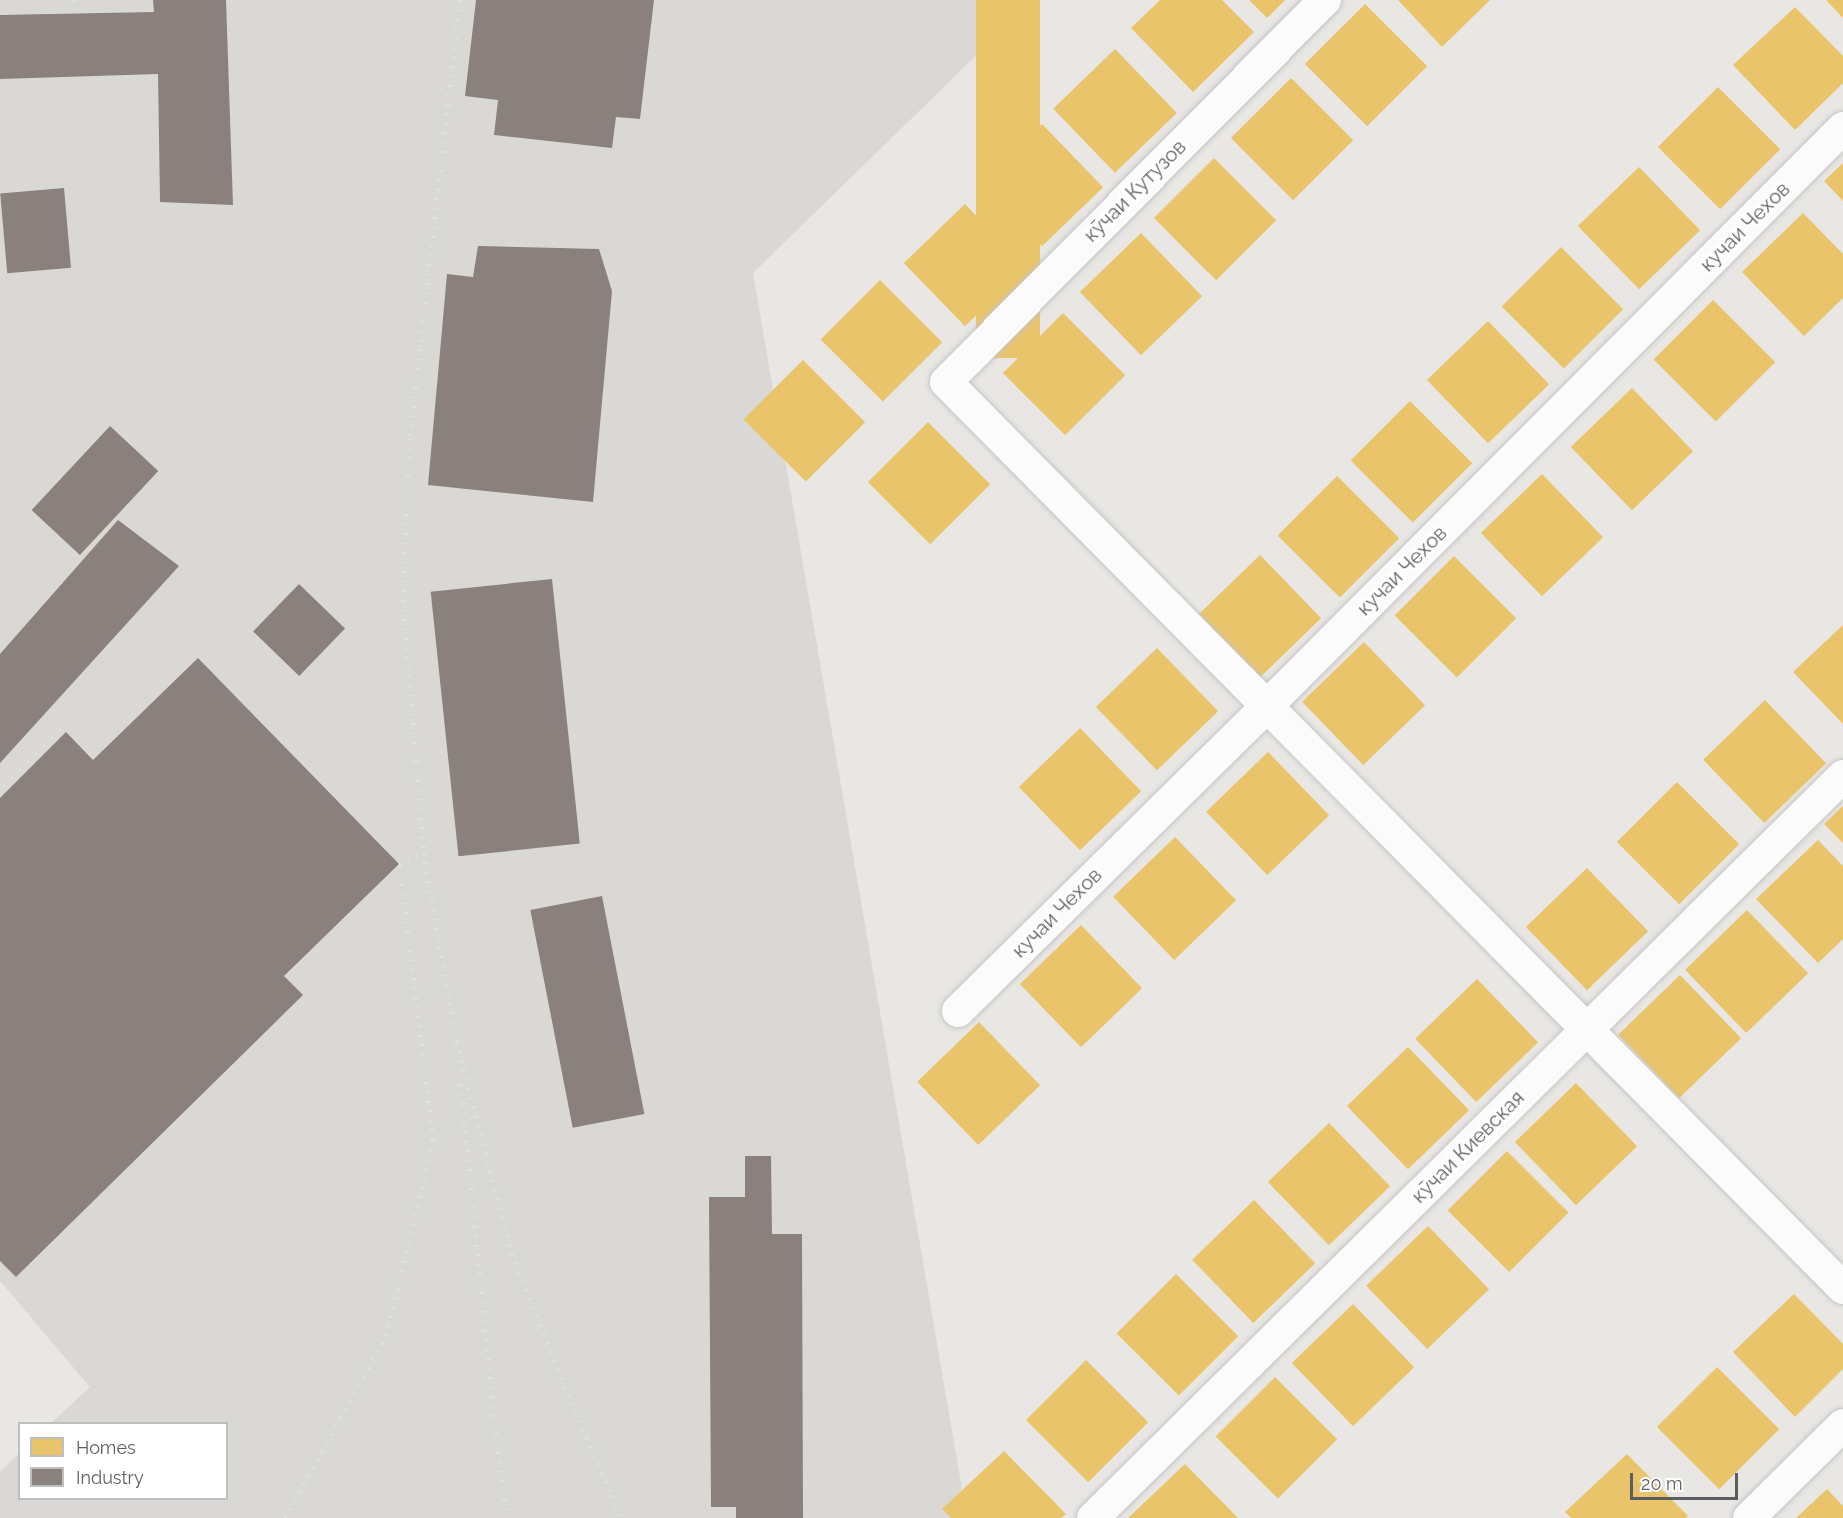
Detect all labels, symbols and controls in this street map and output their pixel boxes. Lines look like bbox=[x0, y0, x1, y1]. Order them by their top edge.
street label: кӯчаи Кутузов bbox=[1079, 135, 1191, 247]
street label: кучаи Чехов bbox=[1695, 177, 1795, 277]
street label: кучаи Чехов bbox=[1352, 521, 1452, 621]
street label: кучаи Чехов bbox=[1007, 863, 1107, 963]
street label: кӯчаи Киевская bbox=[1407, 1086, 1529, 1208]
legend bbox=[18, 1422, 228, 1500]
text: Homes bbox=[76, 1437, 136, 1458]
scale bar bbox=[1633, 1461, 1741, 1499]
text: Industry bbox=[76, 1467, 144, 1488]
text: 20 m bbox=[1641, 1473, 1683, 1494]

